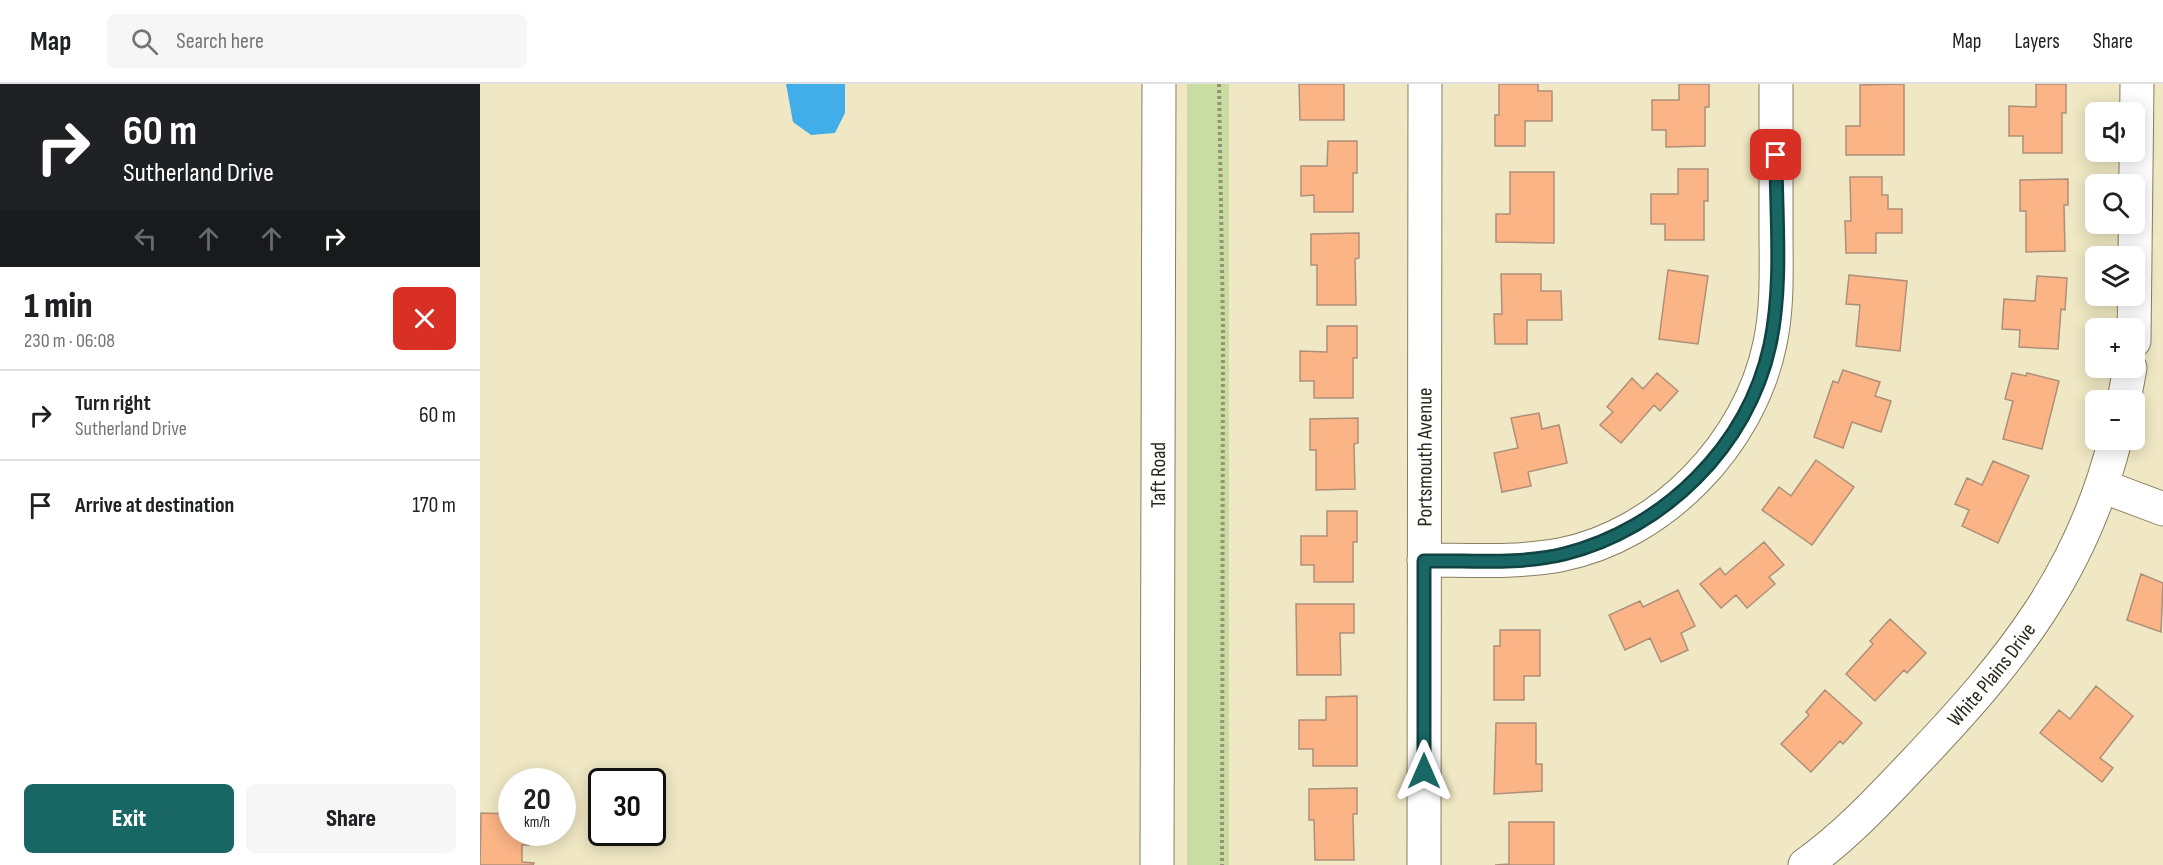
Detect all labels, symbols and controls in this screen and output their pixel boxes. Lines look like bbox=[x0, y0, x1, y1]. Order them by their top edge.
search box bbox=[107, 14, 527, 68]
text: Map bbox=[30, 25, 71, 58]
icon: search bbox=[128, 25, 161, 58]
text: Search here bbox=[176, 28, 264, 55]
text: Map bbox=[1952, 29, 1981, 54]
text: Layers bbox=[2014, 29, 2060, 54]
text: Share bbox=[2093, 29, 2133, 54]
map controls bbox=[2085, 102, 2145, 450]
button: sound bbox=[2085, 102, 2145, 162]
text: 60 m bbox=[123, 106, 197, 157]
icon: right bbox=[24, 108, 102, 186]
pin bbox=[1750, 129, 1801, 180]
icon: arrive bbox=[1759, 138, 1792, 171]
text: Sutherland Drive bbox=[123, 157, 274, 189]
button: search bbox=[2085, 174, 2145, 234]
icon: left bbox=[129, 222, 162, 255]
icon: ahead bbox=[192, 222, 225, 255]
icon: ahead bbox=[255, 222, 288, 255]
icon: right bbox=[318, 222, 351, 255]
button: layers bbox=[2085, 246, 2145, 306]
text: 1 min bbox=[24, 285, 92, 328]
button: close bbox=[393, 287, 456, 350]
button: + bbox=[2085, 318, 2145, 378]
text: 230 m · 06:08 bbox=[24, 329, 115, 353]
street label: Portsmouth Avenue bbox=[1412, 388, 1437, 526]
text: Turn right bbox=[75, 390, 151, 417]
button: − bbox=[2085, 390, 2145, 450]
icon: right bbox=[24, 399, 57, 432]
text: 60 m bbox=[419, 402, 456, 429]
text: Sutherland Drive bbox=[75, 417, 187, 441]
street label: Taft Road bbox=[1145, 442, 1171, 508]
icon: arrive bbox=[24, 489, 57, 522]
text: Arrive at destination bbox=[75, 492, 234, 519]
text: 170 m bbox=[412, 492, 456, 519]
street label: White Plains Drive bbox=[1942, 618, 2041, 732]
position arrow bbox=[1392, 739, 1456, 803]
speed limit sign: 30 bbox=[588, 768, 666, 846]
text: 20 bbox=[523, 782, 551, 818]
button: Exit bbox=[24, 784, 234, 853]
button: Share bbox=[246, 784, 456, 853]
text: km/h bbox=[524, 813, 550, 832]

